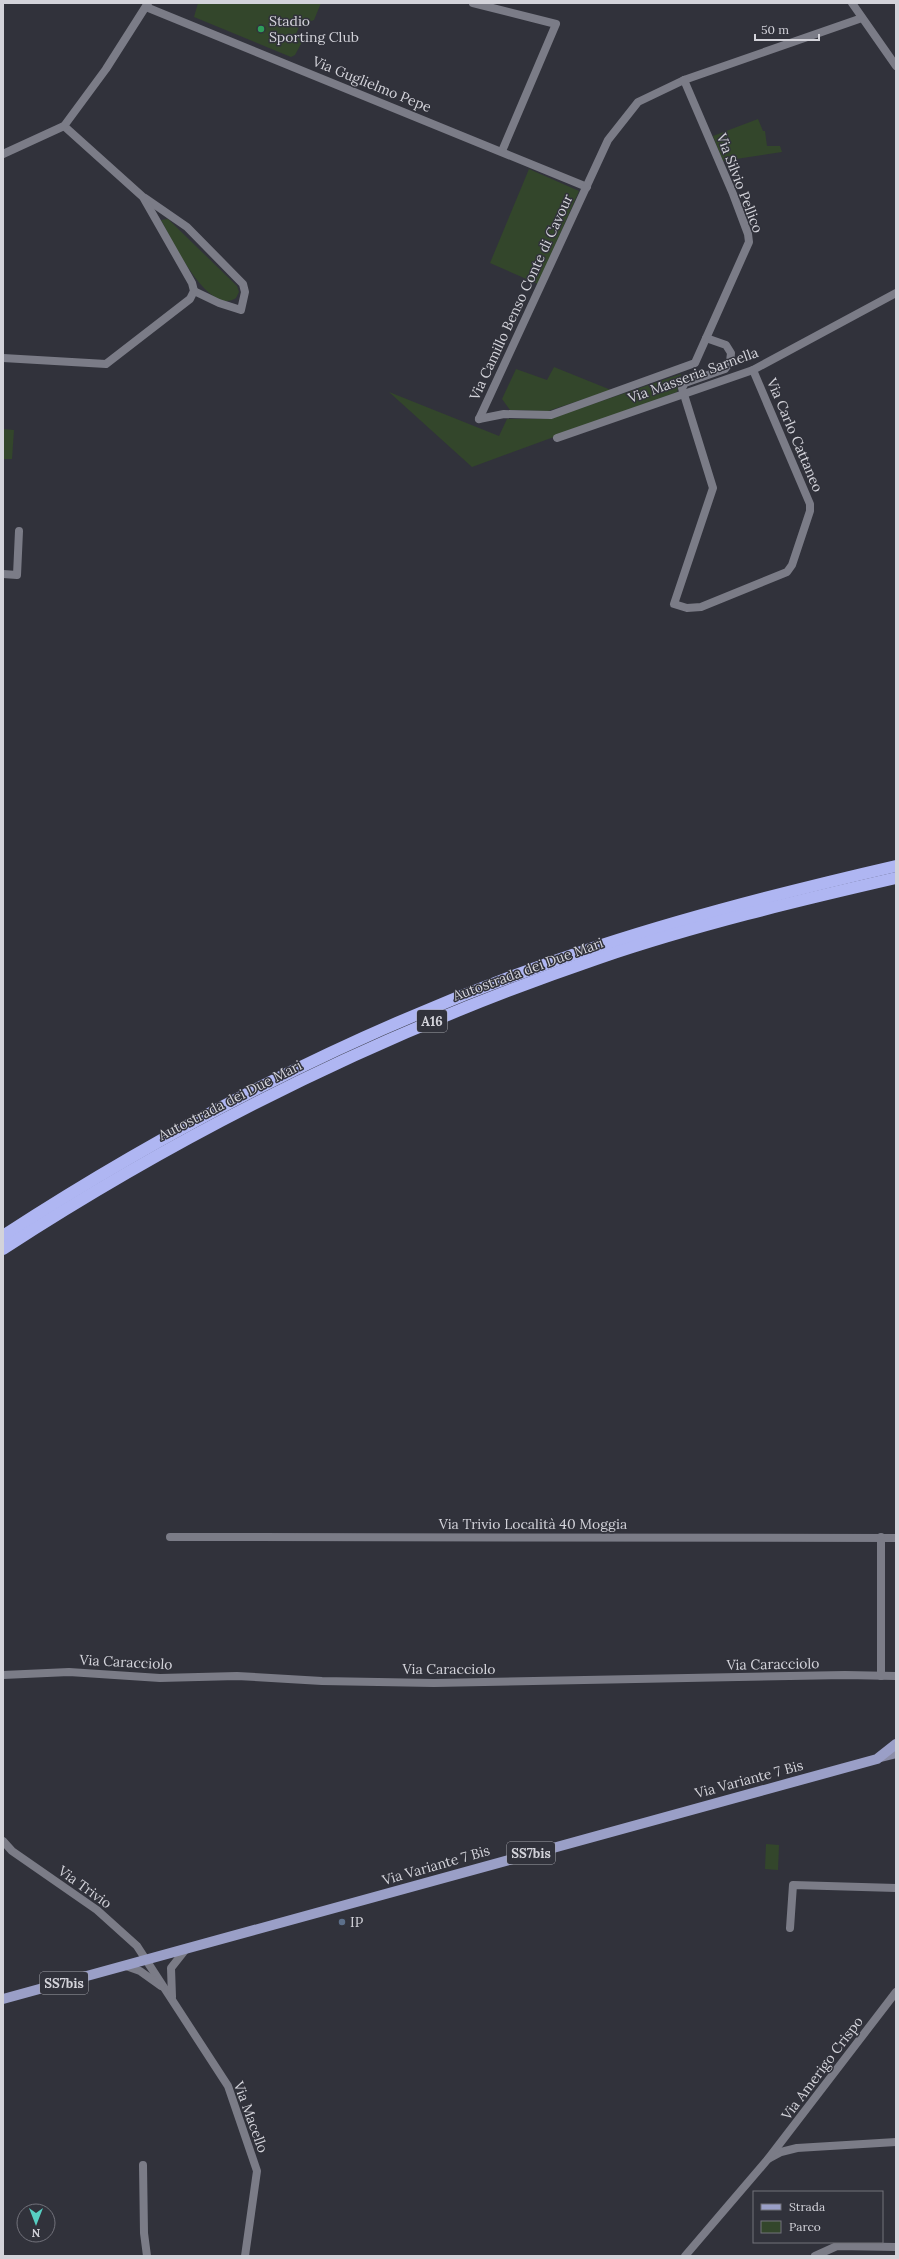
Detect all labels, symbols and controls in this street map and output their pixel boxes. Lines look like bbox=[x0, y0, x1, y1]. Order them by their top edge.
place label: Stadio Sporting Club bbox=[269, 12, 359, 46]
scale bar bbox=[755, 16, 819, 42]
text: 50 m bbox=[761, 22, 789, 37]
marker: Stadio Sporting Club bbox=[256, 24, 266, 34]
street label: Via Guglielmo Pepe bbox=[309, 52, 434, 116]
street label: Via Silvio Pellico bbox=[712, 130, 767, 235]
street label: Via Camillo Benso Conte di Cavour bbox=[465, 191, 577, 404]
street label: Via Masseria Sarnella bbox=[624, 343, 761, 407]
street label: Via Carlo Cattaneo bbox=[763, 375, 827, 495]
street label: Autostrada dei Due Mari bbox=[449, 933, 606, 1005]
road number: A16 bbox=[417, 1010, 447, 1032]
street label: Autostrada dei Due Mari bbox=[154, 1056, 305, 1145]
street label: Via Trivio Località 40 Moggia bbox=[438, 1515, 627, 1533]
street label: Via Caracciolo bbox=[78, 1651, 173, 1673]
street label: Via Caracciolo bbox=[725, 1654, 820, 1674]
street label: Via Caracciolo bbox=[402, 1660, 495, 1678]
street label: Via Variante 7 Bis bbox=[692, 1756, 805, 1802]
street label: Via Variante 7 Bis bbox=[379, 1841, 492, 1889]
road number: SS7bis bbox=[507, 1842, 555, 1864]
street label: Via Trivio bbox=[54, 1861, 115, 1912]
place label: IP bbox=[350, 1913, 364, 1931]
marker: IP bbox=[337, 1917, 347, 1927]
road number: SS7bis bbox=[40, 1972, 88, 1994]
street label: Via Amerigo Crispo bbox=[777, 2013, 867, 2124]
street label: Via Macello bbox=[229, 2078, 272, 2155]
legend bbox=[753, 2191, 883, 2243]
text: Strada bbox=[789, 2199, 825, 2214]
north arrow bbox=[16, 2203, 56, 2243]
text: Parco bbox=[789, 2219, 821, 2234]
text: N bbox=[31, 2226, 40, 2240]

